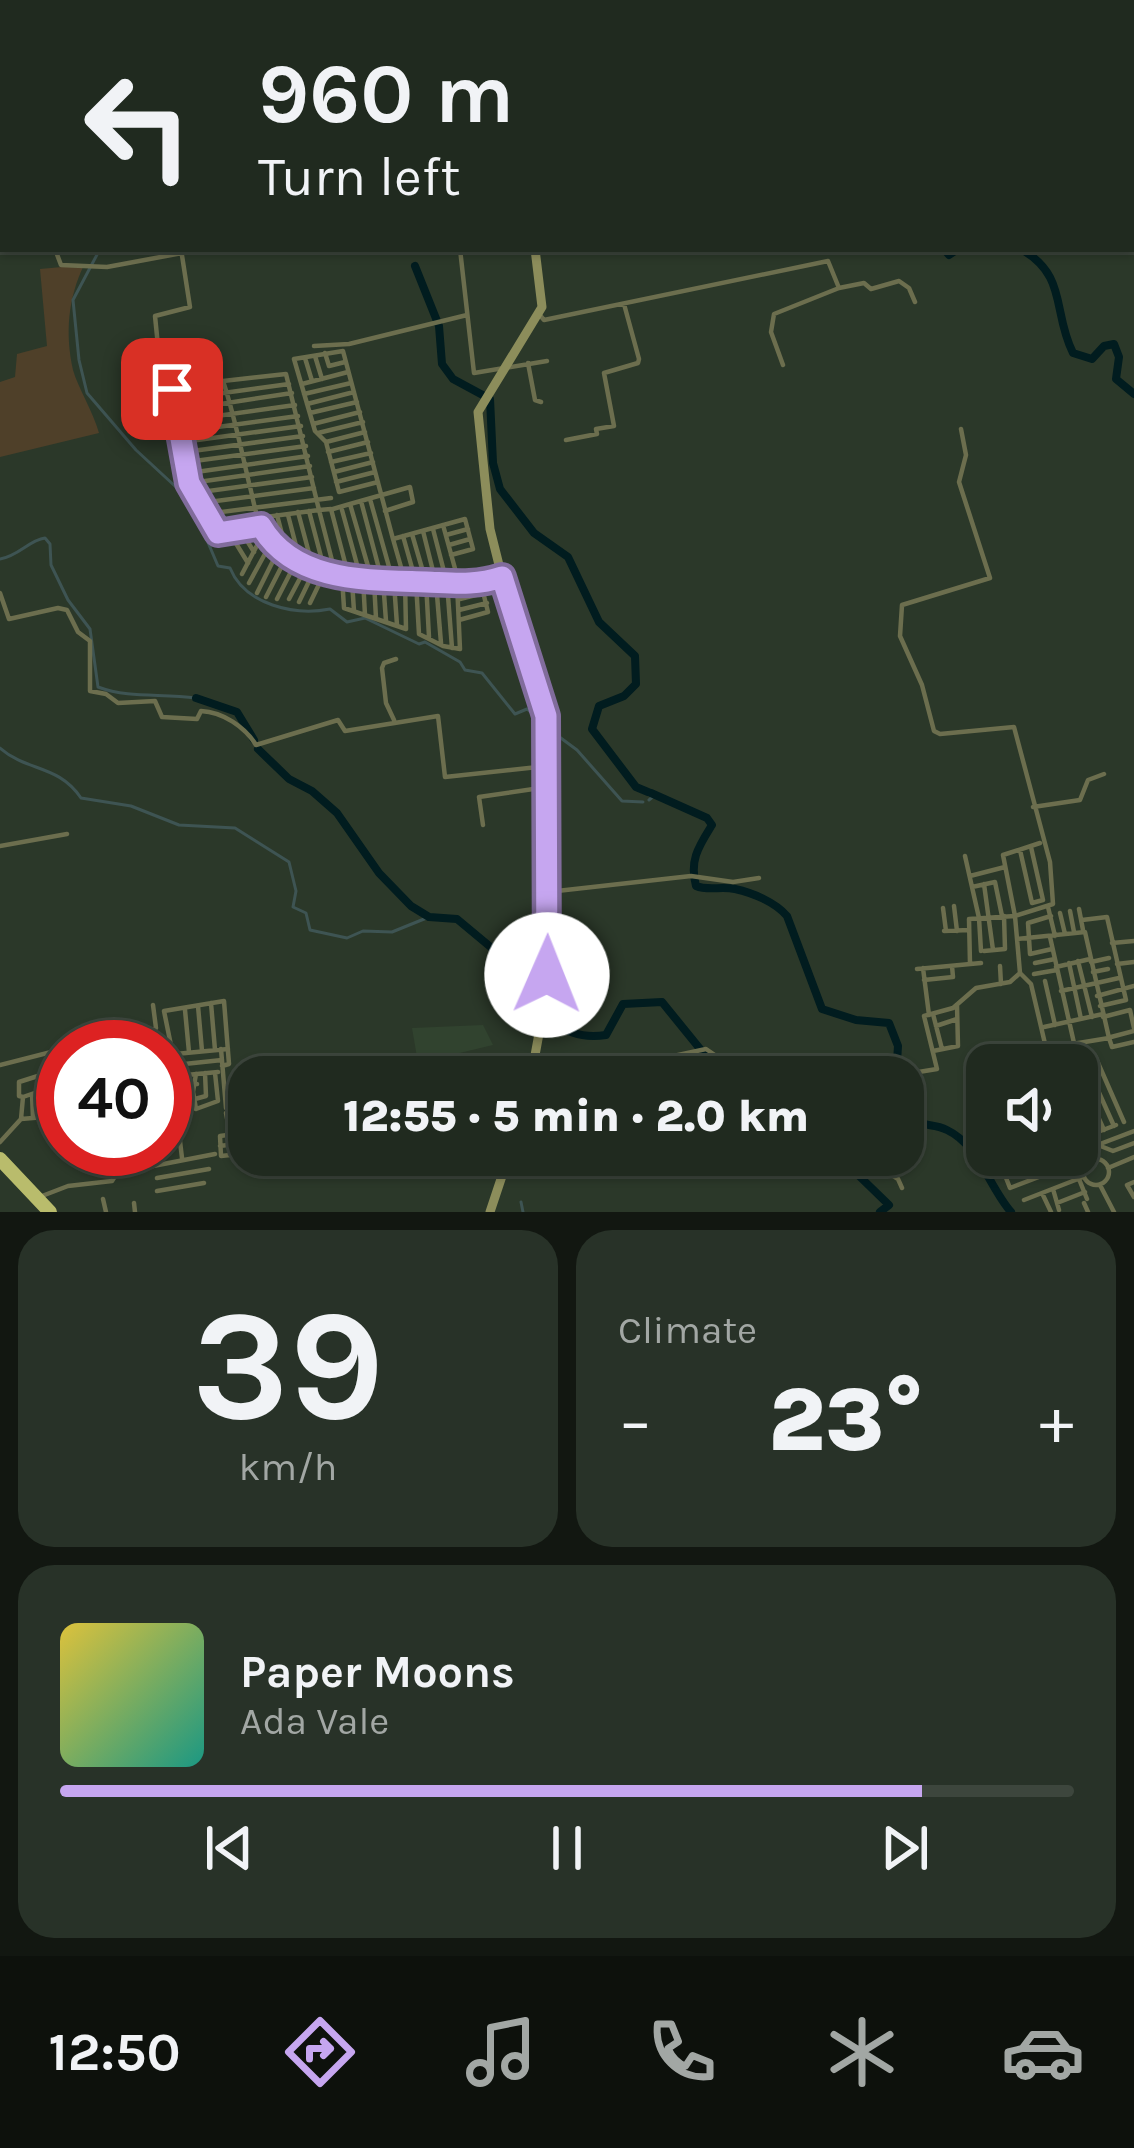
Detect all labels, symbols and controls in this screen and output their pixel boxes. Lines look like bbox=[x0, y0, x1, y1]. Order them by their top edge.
text: 960 m bbox=[258, 45, 514, 143]
icon: left bbox=[60, 48, 216, 204]
text: Turn left bbox=[258, 145, 461, 209]
pin bbox=[121, 338, 223, 440]
icon: arrive bbox=[139, 356, 205, 422]
position arrow bbox=[484, 912, 610, 1038]
speed limit sign: 40 bbox=[36, 1020, 192, 1176]
map controls bbox=[966, 1044, 1098, 1176]
button: sound bbox=[966, 1044, 1098, 1176]
text: 12:55 · 5 min · 2.0 km bbox=[343, 1090, 809, 1142]
text: 39 bbox=[192, 1275, 384, 1457]
text: Climate bbox=[618, 1307, 757, 1353]
text: 23° bbox=[768, 1367, 924, 1473]
text: − bbox=[618, 1382, 653, 1460]
text: + bbox=[1039, 1382, 1074, 1460]
text: km/h bbox=[239, 1444, 337, 1490]
text: Paper Moons bbox=[240, 1646, 515, 1698]
text: Ada Vale bbox=[240, 1698, 389, 1744]
icon: previous bbox=[196, 1815, 262, 1881]
icon: pause bbox=[534, 1815, 600, 1881]
icon: next bbox=[872, 1815, 938, 1881]
icon: directions bbox=[278, 2010, 362, 2094]
icon: music bbox=[459, 2010, 543, 2094]
icon: phone bbox=[640, 2010, 724, 2094]
icon: climate bbox=[820, 2010, 904, 2094]
icon: car bbox=[1001, 2010, 1085, 2094]
text: 12:50 bbox=[48, 2020, 181, 2084]

